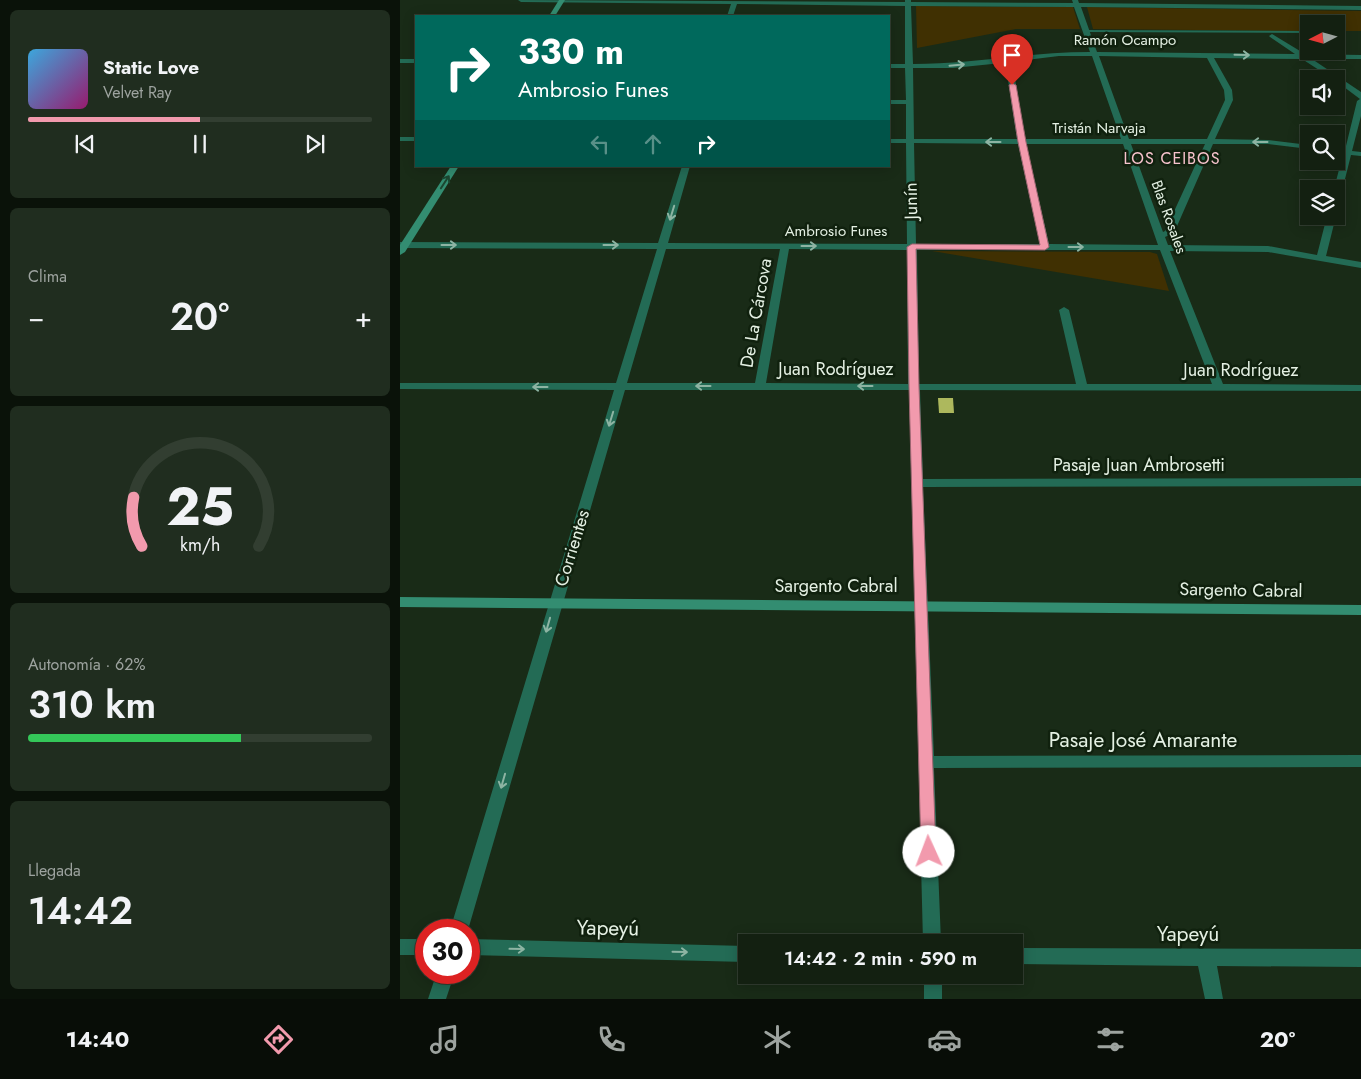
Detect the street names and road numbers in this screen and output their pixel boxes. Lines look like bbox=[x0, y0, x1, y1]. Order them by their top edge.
street label: Ramón Ocampo bbox=[1074, 29, 1176, 51]
street label: Tristán Narvaja bbox=[1052, 117, 1146, 139]
street label: Blas Rosales bbox=[1146, 177, 1192, 257]
street label: Junín bbox=[898, 182, 924, 222]
street label: Ambrosio Funes bbox=[785, 220, 887, 242]
street label: De La Cárcova bbox=[734, 256, 778, 370]
street label: Juan Rodríguez bbox=[776, 356, 894, 382]
street label: Juan Rodríguez bbox=[1181, 357, 1299, 383]
street label: Pasaje Juan Ambrosetti bbox=[1053, 452, 1225, 478]
street label: Corrientes bbox=[548, 507, 596, 589]
street label: Sargento Cabral bbox=[774, 573, 898, 599]
street label: Sargento Cabral bbox=[1179, 576, 1303, 604]
street label: Pasaje José Amarante bbox=[1049, 725, 1237, 755]
street label: Yapeyú bbox=[576, 912, 640, 944]
street label: Yapeyú bbox=[1157, 919, 1219, 949]

